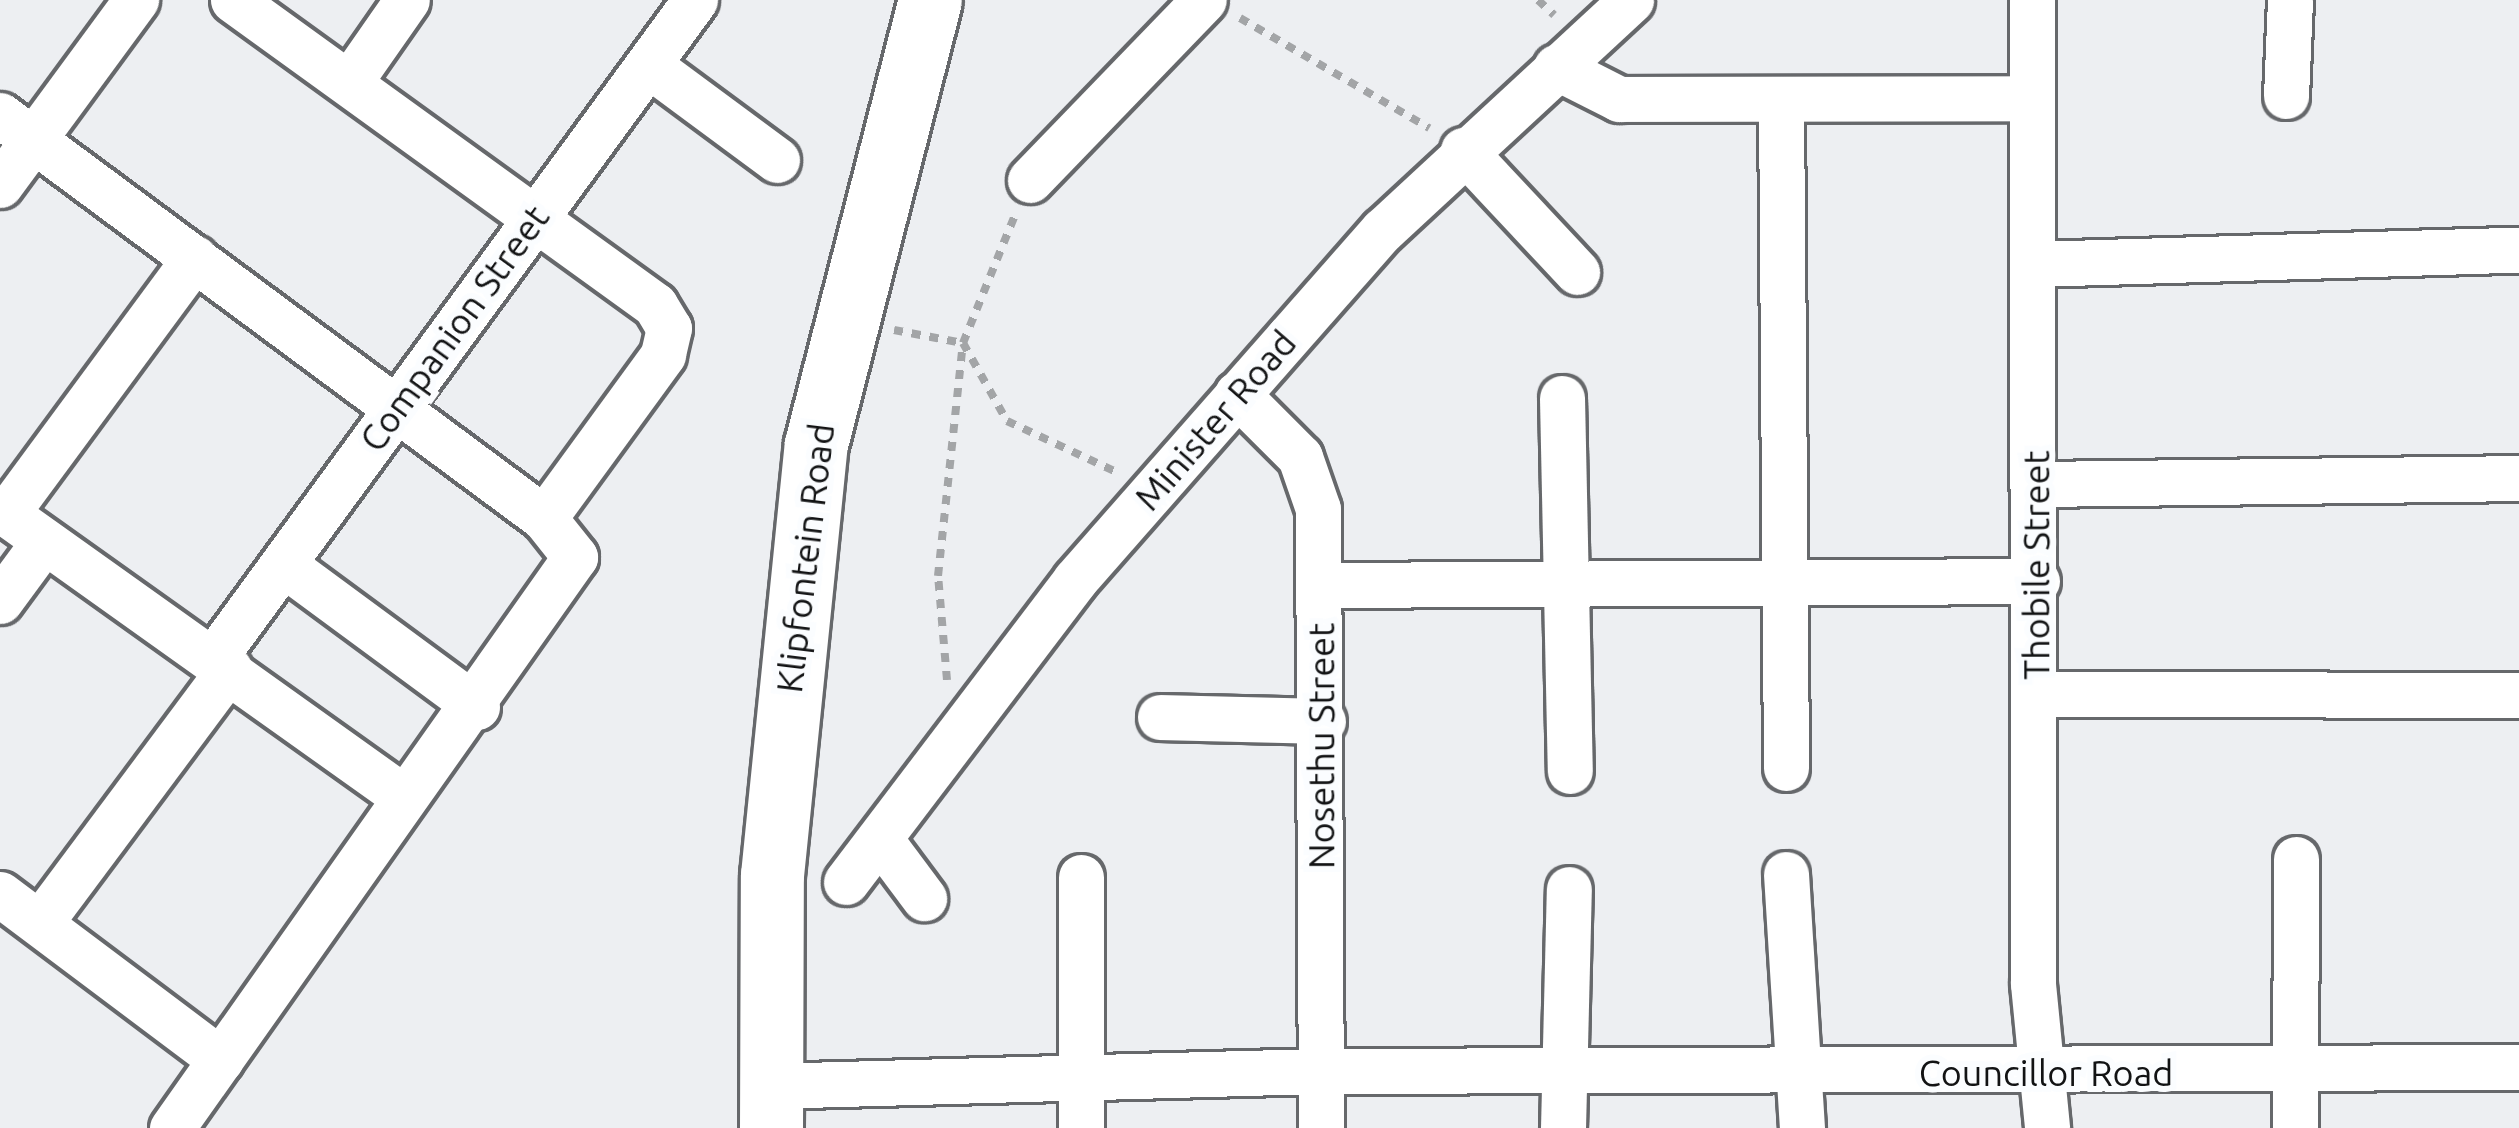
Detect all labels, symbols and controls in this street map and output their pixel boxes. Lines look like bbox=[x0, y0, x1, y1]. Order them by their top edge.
street label: Companion Street bbox=[350, 197, 558, 459]
street label: Minister Road bbox=[1125, 321, 1305, 519]
street label: Klipfontein Road bbox=[767, 421, 843, 695]
street label: Thobile Street bbox=[2014, 450, 2058, 680]
street label: Nosethu Street bbox=[1299, 623, 1343, 869]
street label: Councillor Road bbox=[1919, 1051, 2173, 1095]

